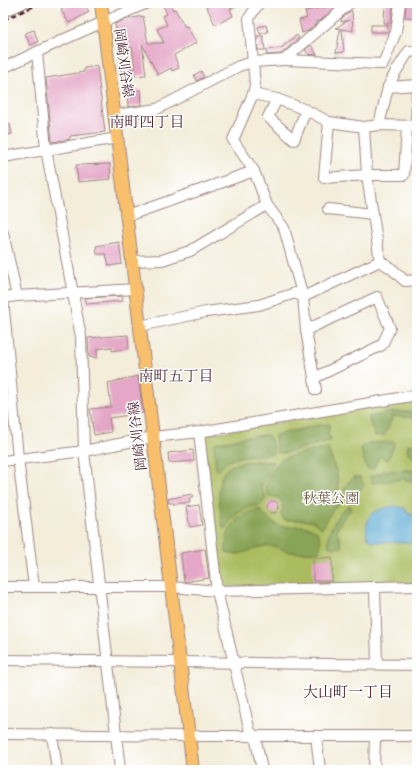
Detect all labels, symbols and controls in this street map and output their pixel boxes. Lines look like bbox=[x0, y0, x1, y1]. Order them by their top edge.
street label: 岡崎刈谷線 bbox=[109, 27, 137, 99]
district label: 南町四丁目 bbox=[109, 113, 185, 132]
district label: 南町五丁目 bbox=[138, 367, 214, 386]
street label: 岡崎刈谷線 bbox=[125, 400, 151, 472]
park label: 秋葉公園 bbox=[303, 490, 359, 508]
district label: 大山町一丁目 bbox=[303, 683, 393, 702]

